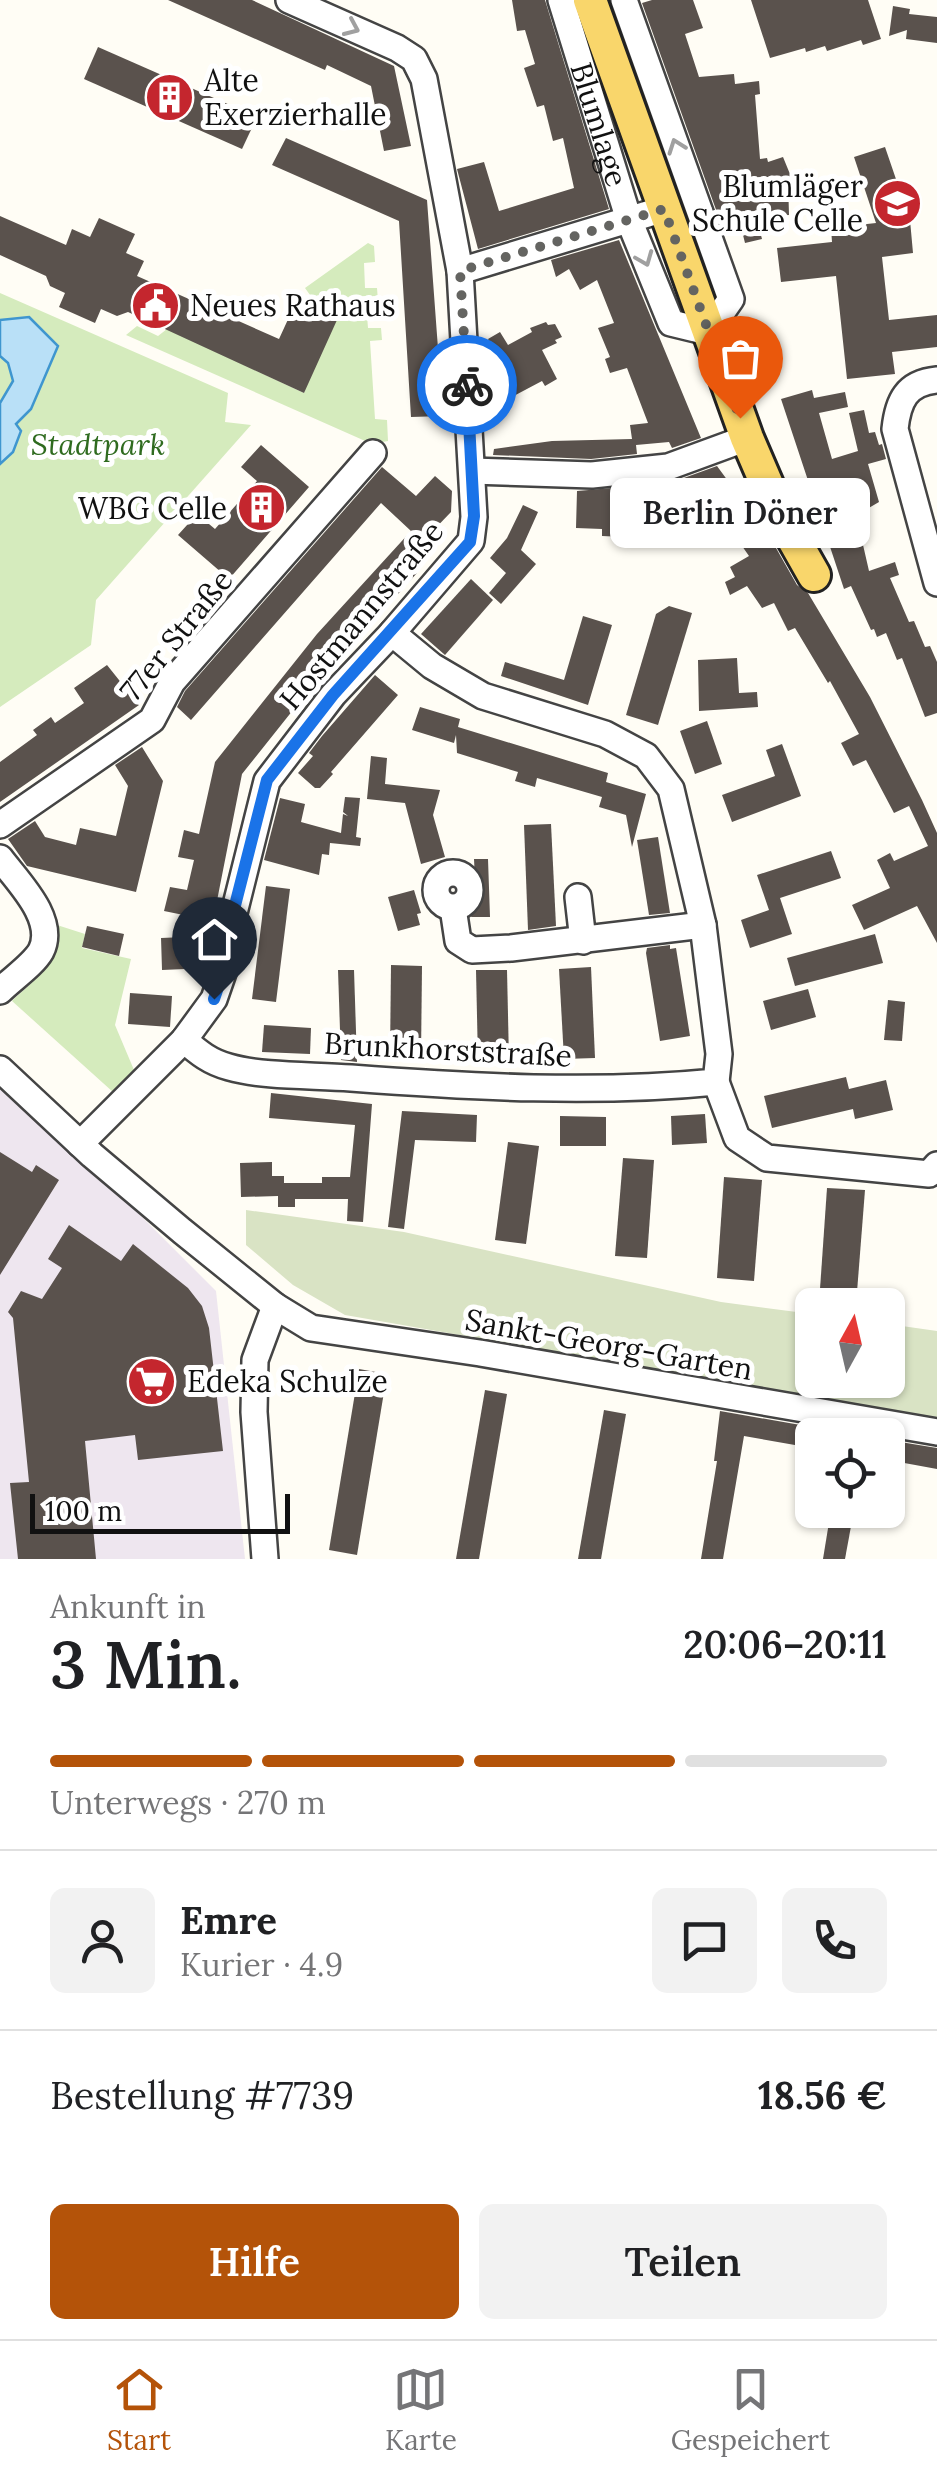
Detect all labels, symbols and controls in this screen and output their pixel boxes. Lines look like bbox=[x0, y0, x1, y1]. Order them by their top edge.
one-way arrow bbox=[342, 16, 360, 36]
street label: Blumlage bbox=[562, 58, 636, 191]
place label: Alte Exerzierhalle bbox=[203, 61, 387, 133]
building icon: Alte Exerzierhalle bbox=[143, 71, 195, 123]
one-way arrow bbox=[667, 139, 688, 156]
place label: Blumläger Schule Celle bbox=[692, 167, 863, 239]
school or university icon: Blumläger Schule Celle bbox=[872, 177, 924, 229]
one-way arrow bbox=[633, 249, 653, 267]
public building icon: Neues Rathaus bbox=[129, 279, 181, 331]
place label: Neues Rathaus bbox=[190, 286, 396, 324]
pin bbox=[698, 316, 783, 419]
icon: bag bbox=[713, 331, 768, 386]
courier bbox=[417, 335, 517, 435]
icon: bike bbox=[440, 358, 495, 413]
park label: Stadtpark bbox=[31, 425, 165, 463]
callout: Berlin Döner bbox=[610, 478, 870, 548]
building icon: WBG Celle bbox=[236, 482, 288, 534]
place label: WBG Celle bbox=[78, 489, 227, 527]
text: Berlin Döner bbox=[642, 492, 838, 533]
street label: Hostmannstraße bbox=[271, 513, 451, 717]
street label: 77er Straße bbox=[111, 562, 241, 708]
pin bbox=[172, 897, 257, 1000]
icon: home bbox=[187, 912, 242, 967]
street label: Brunkhorststraße bbox=[323, 1024, 573, 1074]
north arrow bbox=[795, 1288, 905, 1398]
map controls bbox=[795, 1288, 905, 1528]
street label: Sankt-Georg-Garten bbox=[462, 1300, 756, 1389]
supermarket icon: Edeka Schulze bbox=[126, 1355, 178, 1407]
place label: Edeka Schulze bbox=[187, 1362, 388, 1400]
button: locate bbox=[795, 1418, 905, 1528]
scale bar bbox=[30, 1489, 290, 1534]
text: 100 m bbox=[45, 1493, 122, 1529]
text: Ankunft in bbox=[50, 1586, 206, 1627]
text: 20:06–20:11 bbox=[683, 1620, 887, 1668]
text: 3 Min. bbox=[50, 1623, 242, 1706]
text: Unterwegs · 270 m bbox=[50, 1782, 326, 1823]
button: person bbox=[50, 1888, 155, 1993]
button: chat bbox=[652, 1888, 757, 1993]
button: phone bbox=[782, 1888, 887, 1993]
text: Emre bbox=[180, 1896, 277, 1944]
text: Kurier · 4.9 bbox=[180, 1944, 343, 1985]
text: Bestellung #7739 bbox=[50, 2071, 354, 2119]
text: 18.56 € bbox=[758, 2071, 887, 2119]
button: Hilfe bbox=[50, 2204, 459, 2319]
button: Teilen bbox=[479, 2204, 887, 2319]
tab: Start bbox=[107, 2362, 171, 2458]
tab: Karte bbox=[385, 2362, 457, 2458]
tab: Gespeichert bbox=[671, 2362, 830, 2458]

